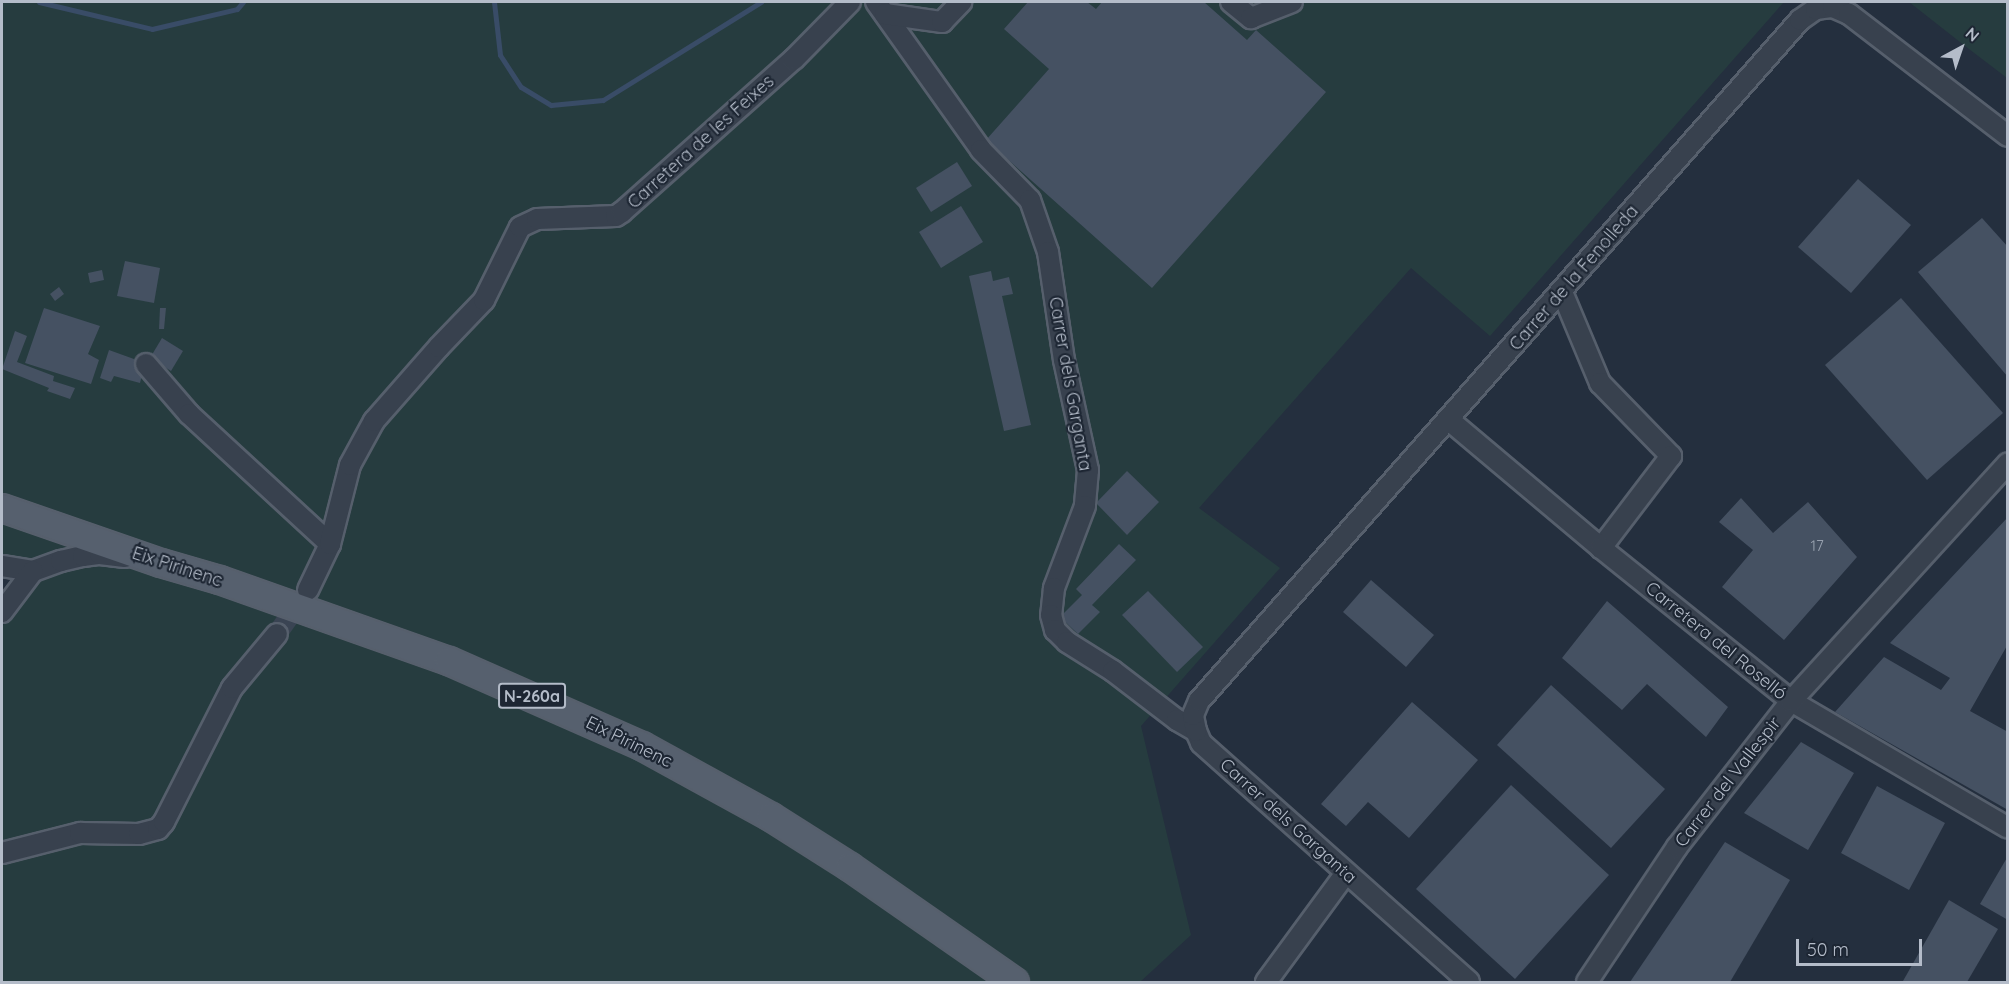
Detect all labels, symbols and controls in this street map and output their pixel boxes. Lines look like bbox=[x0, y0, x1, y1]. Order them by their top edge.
north arrow bbox=[1931, 18, 1991, 78]
text: N bbox=[1962, 23, 1983, 46]
street label: Carretera de les Feixes bbox=[623, 71, 779, 213]
street label: Carrer de la Fenolleda bbox=[1505, 201, 1643, 355]
street label: Carrer dels Garganta bbox=[1044, 295, 1096, 473]
house number: 17 bbox=[1810, 537, 1824, 555]
street label: Eix Pirinenc bbox=[129, 542, 225, 592]
street label: Carretera del Roselló bbox=[1641, 577, 1791, 705]
road number: N-260a bbox=[498, 683, 566, 709]
street label: Eix Pirinenc bbox=[582, 712, 676, 772]
street label: Carrer del Vallespir bbox=[1670, 713, 1786, 851]
street label: Carrer dels Garganta bbox=[1215, 754, 1361, 888]
scale bar bbox=[1799, 927, 1925, 965]
text: 50 m bbox=[1807, 938, 1849, 961]

